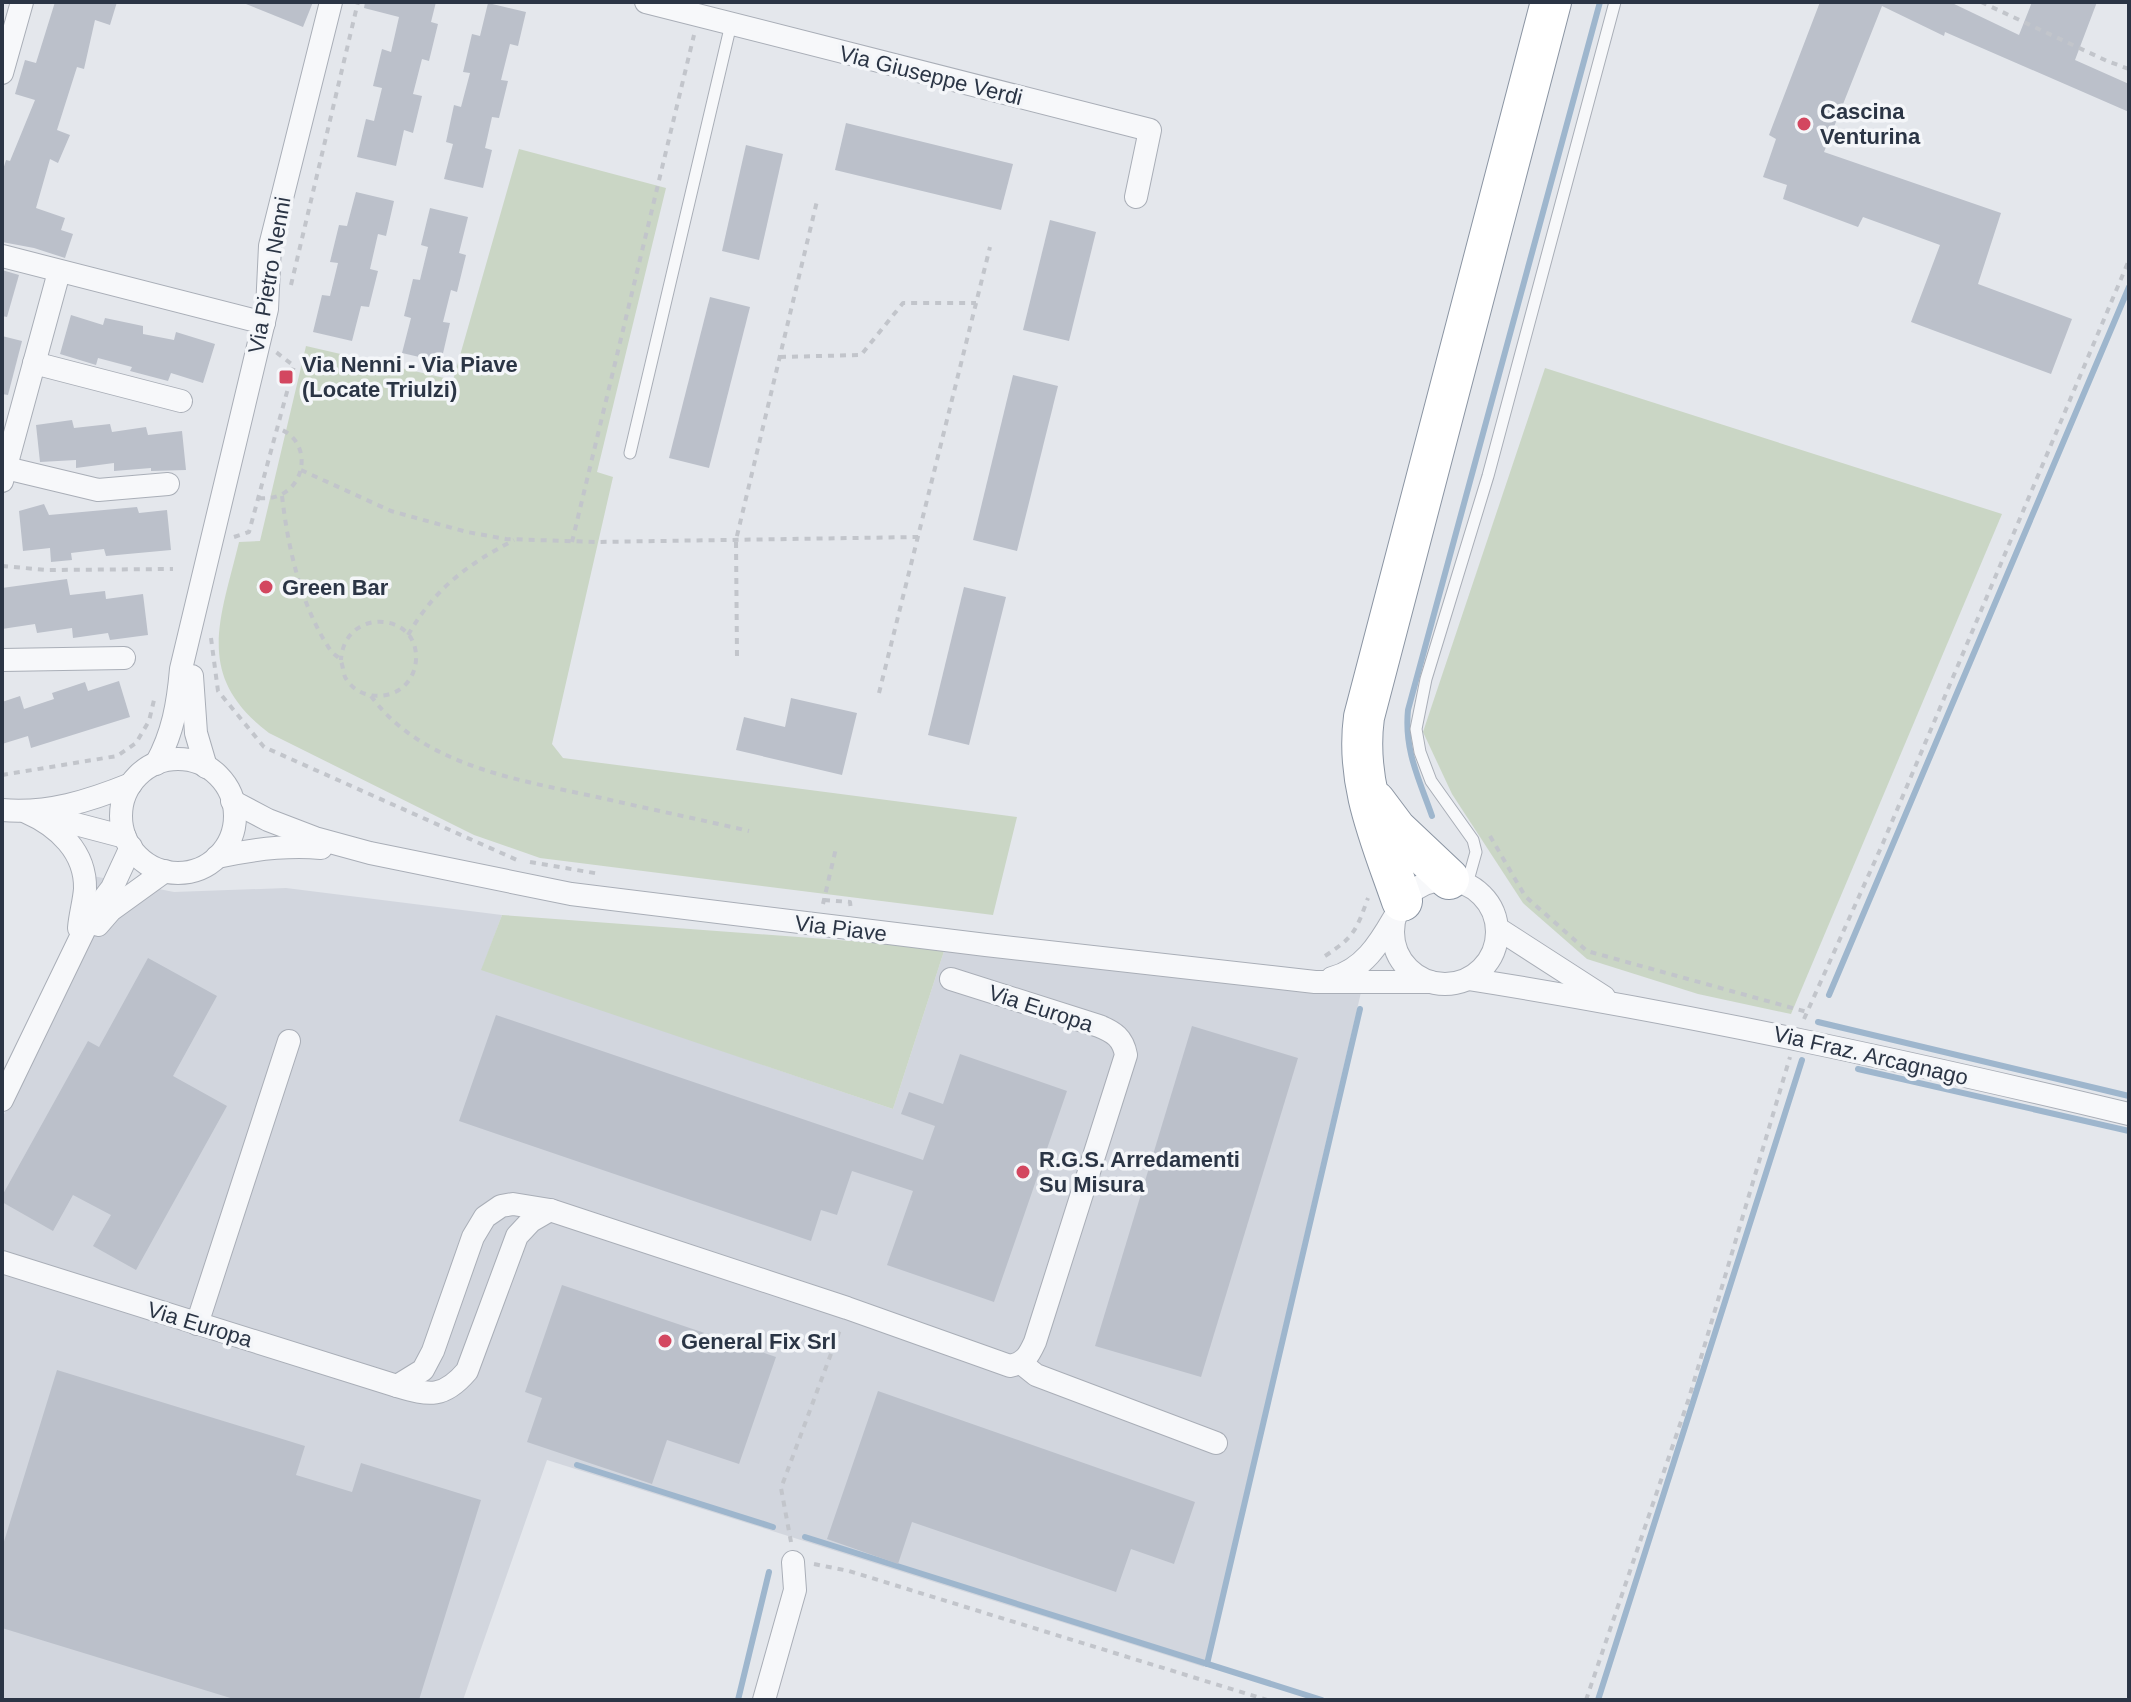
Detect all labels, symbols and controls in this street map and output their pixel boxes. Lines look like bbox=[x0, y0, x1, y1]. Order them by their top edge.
street label: Via Giuseppe Verdi bbox=[837, 41, 1025, 110]
place label: Cascina Venturina bbox=[1820, 99, 1921, 149]
marker: Cascina Venturina bbox=[1795, 115, 1813, 133]
street label: Via Pietro Nenni bbox=[243, 195, 296, 355]
place label: Via Nenni - Via Piave (Locate Triulzi) bbox=[302, 352, 518, 402]
marker: Via Nenni - Via Piave (Locate Triulzi) bbox=[277, 368, 295, 386]
place label: Green Bar bbox=[282, 575, 389, 600]
marker: Green Bar bbox=[257, 578, 275, 596]
street label: Via Piave bbox=[793, 910, 888, 947]
street label: Via Europa bbox=[985, 980, 1097, 1037]
street label: Via Fraz. Arcagnago bbox=[1771, 1021, 1971, 1090]
place label: R.G.S. Arredamenti Su Misura bbox=[1039, 1147, 1240, 1197]
marker: R.G.S. Arredamenti Su Misura bbox=[1014, 1163, 1032, 1181]
street label: Via Europa bbox=[144, 1297, 256, 1353]
place label: General Fix Srl bbox=[681, 1329, 836, 1354]
marker: General Fix Srl bbox=[656, 1332, 674, 1350]

